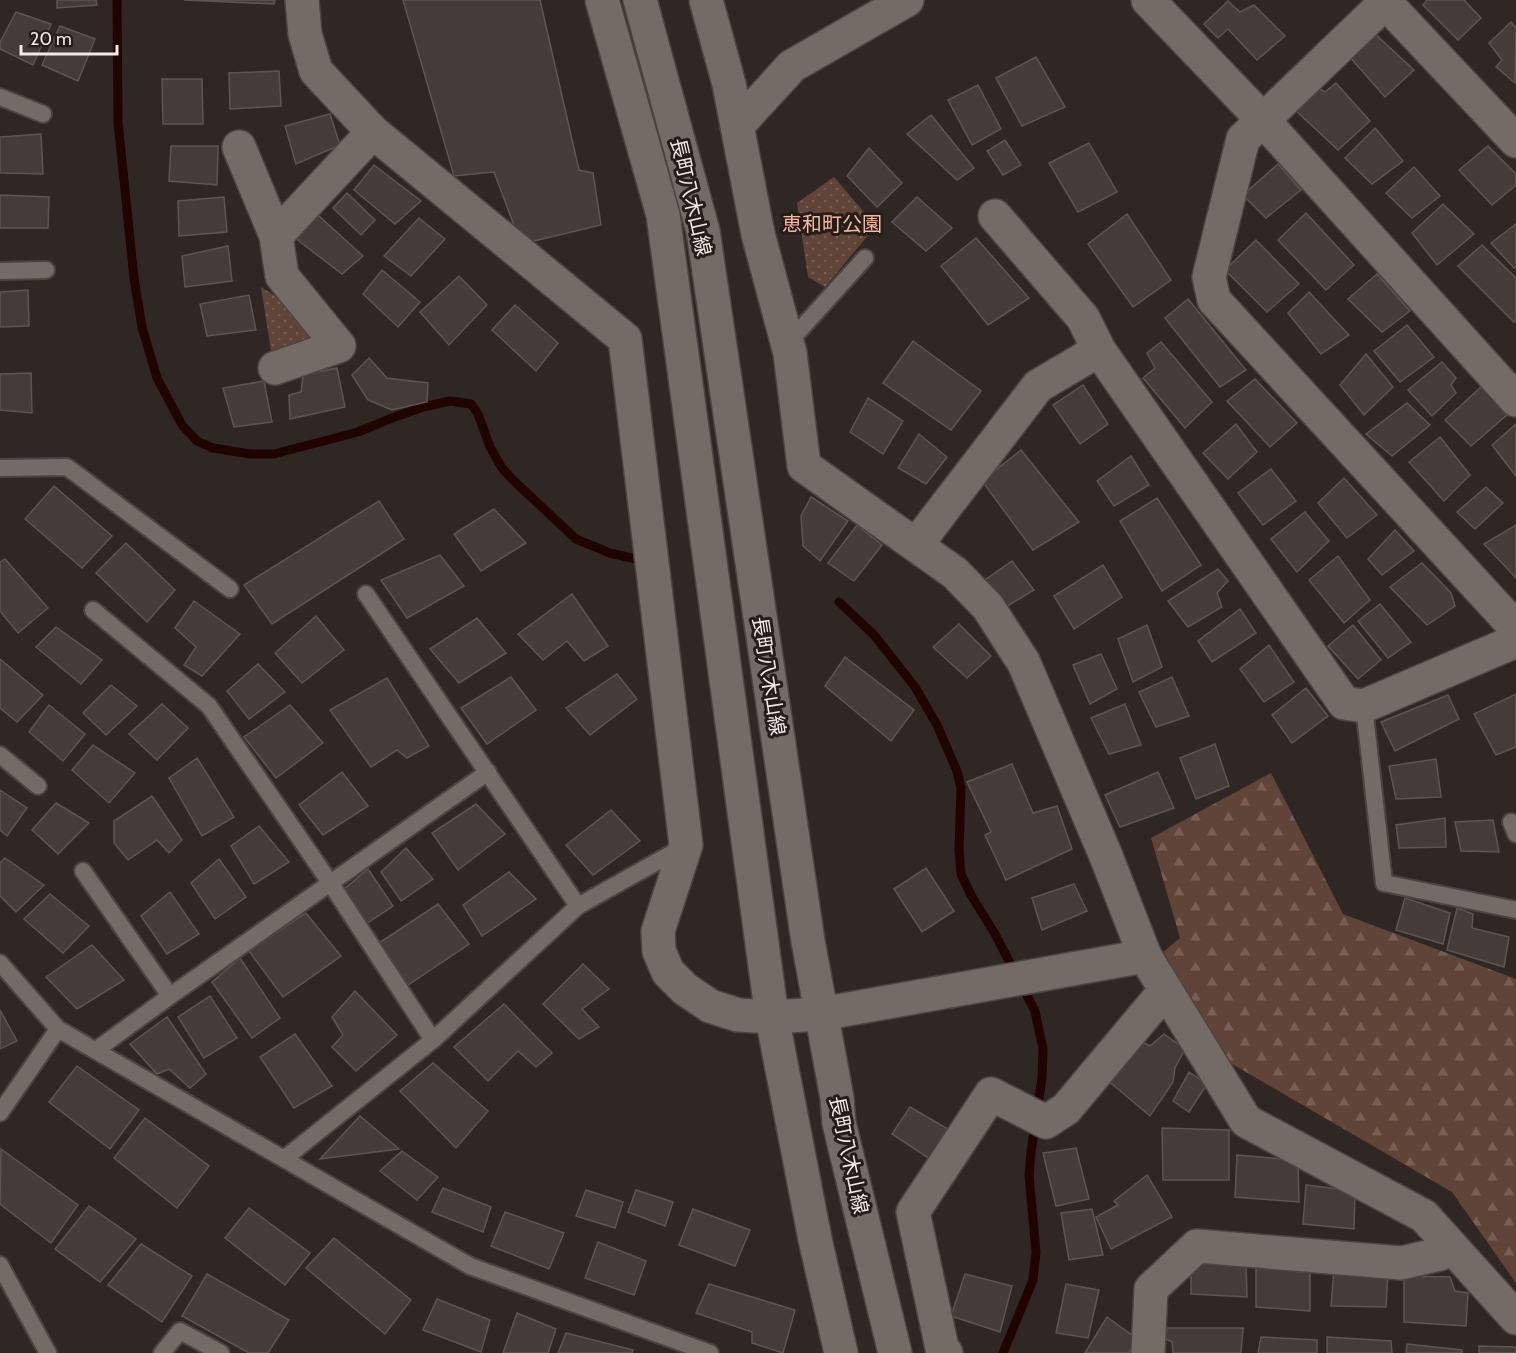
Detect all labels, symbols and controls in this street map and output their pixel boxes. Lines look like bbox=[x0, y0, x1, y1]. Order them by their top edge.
scale bar bbox=[21, 18, 117, 56]
text: 20 m bbox=[30, 28, 72, 50]
street label: 長町八木山線 bbox=[666, 136, 716, 258]
park label: 恵和町公園 bbox=[782, 212, 882, 236]
street label: 長町八木山線 bbox=[748, 615, 790, 737]
street label: 長町八木山線 bbox=[825, 1094, 873, 1216]

